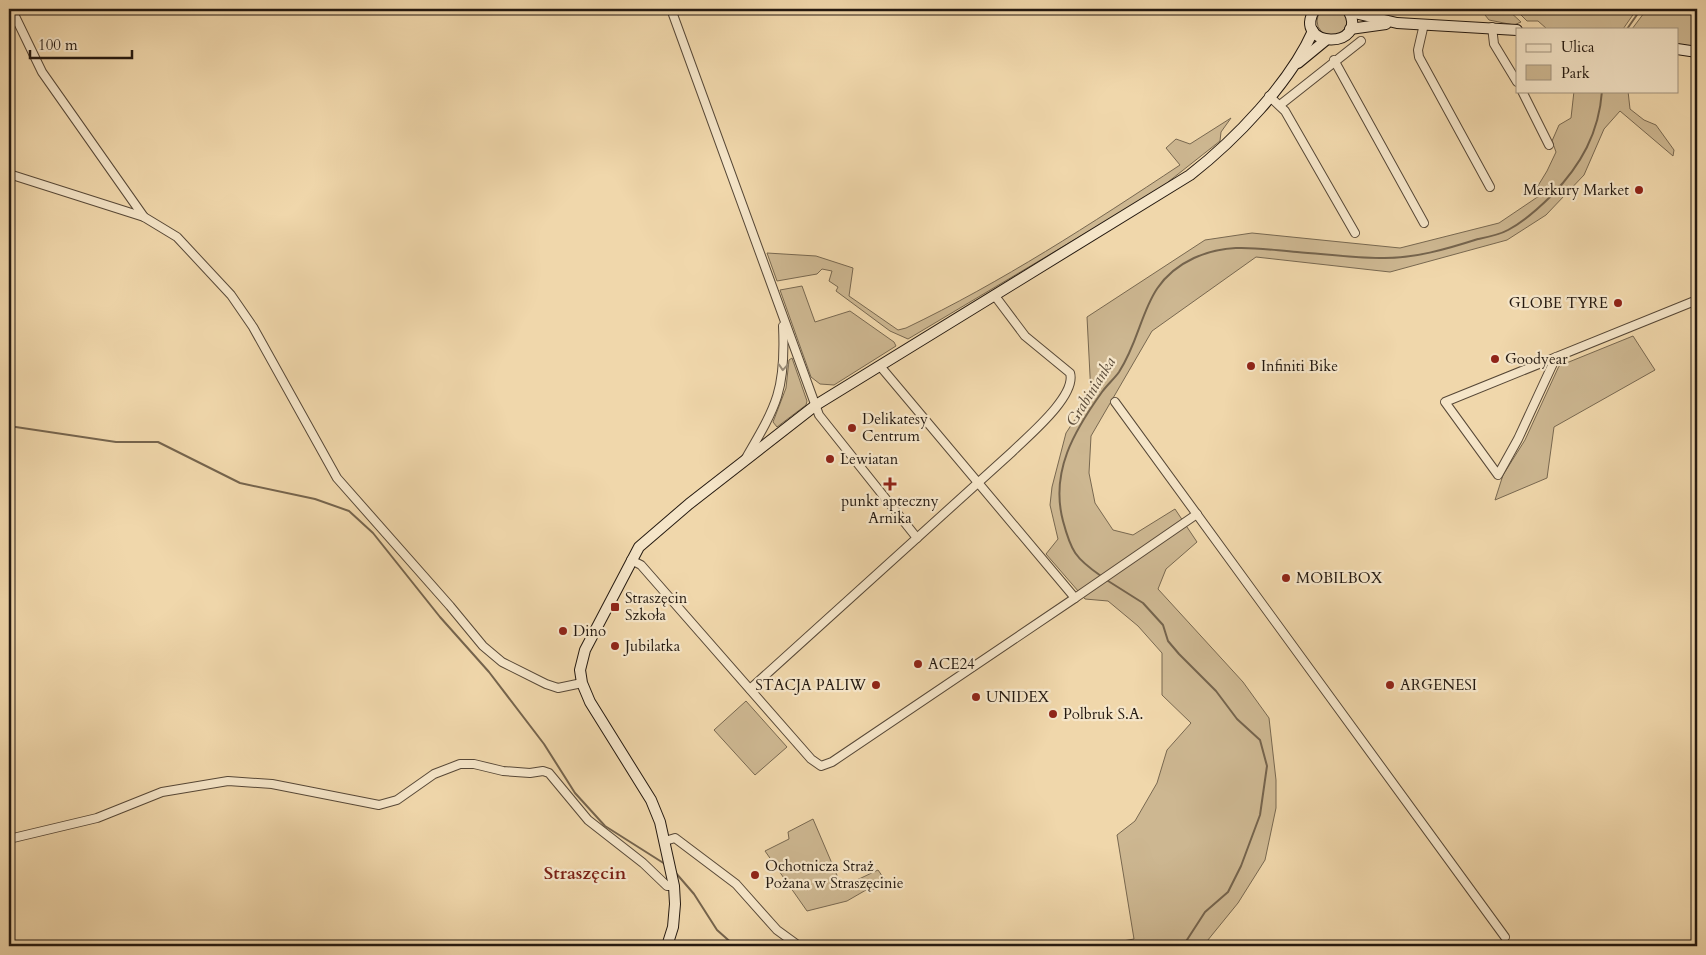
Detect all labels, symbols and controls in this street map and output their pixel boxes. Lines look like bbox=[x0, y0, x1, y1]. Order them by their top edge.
scale bar bbox=[30, 28, 132, 60]
legend bbox=[1516, 28, 1678, 92]
text: 100 m bbox=[38, 35, 78, 55]
text: Ulica bbox=[1561, 37, 1595, 57]
text: Park bbox=[1561, 63, 1590, 83]
place label: Merkury Market bbox=[1523, 180, 1629, 200]
marker: Merkury Market bbox=[1633, 184, 1645, 196]
place label: GLOBE TYRE bbox=[1509, 293, 1608, 313]
marker: GLOBE TYRE bbox=[1612, 297, 1624, 309]
place label: Goodyear bbox=[1505, 349, 1568, 369]
water label: Grabinianka bbox=[1061, 353, 1121, 430]
marker: Goodyear bbox=[1489, 353, 1501, 365]
place label: Infiniti Bike bbox=[1261, 356, 1338, 376]
marker: Infiniti Bike bbox=[1245, 360, 1257, 372]
one-way arrow bbox=[778, 364, 789, 372]
place label: Delikatesy Centrum bbox=[862, 409, 928, 446]
marker: Delikatesy Centrum bbox=[846, 422, 858, 434]
place label: Lewiatan bbox=[840, 449, 899, 469]
marker: Lewiatan bbox=[824, 453, 836, 465]
marker: punkt apteczny Arnika bbox=[884, 478, 896, 490]
place label: punkt apteczny Arnika bbox=[841, 491, 939, 528]
place label: MOBILBOX bbox=[1296, 568, 1383, 588]
marker: MOBILBOX bbox=[1280, 572, 1292, 584]
place label: Straszęcin Szkoła bbox=[625, 588, 688, 625]
marker: Straszęcin Szkoła bbox=[609, 601, 621, 613]
place label: Dino bbox=[573, 621, 606, 641]
marker: Dino bbox=[557, 625, 569, 637]
place label: Jubilatka bbox=[623, 636, 681, 656]
marker: Jubilatka bbox=[609, 640, 621, 652]
place label: ACE24 bbox=[928, 654, 975, 674]
marker: ACE24 bbox=[912, 658, 924, 670]
place label: STACJA PALIW bbox=[755, 675, 866, 695]
place label: ARGENESI bbox=[1400, 675, 1477, 695]
marker: STACJA PALIW bbox=[870, 679, 882, 691]
marker: ARGENESI bbox=[1384, 679, 1396, 691]
place label: UNIDEX bbox=[986, 687, 1050, 707]
marker: UNIDEX bbox=[970, 691, 982, 703]
place label: Polbruk S.A. bbox=[1063, 704, 1143, 724]
marker: Polbruk S.A. bbox=[1047, 708, 1059, 720]
place label: Ochotnicza Straż Pożana w Straszęcinie bbox=[765, 856, 904, 893]
district label: Straszęcin bbox=[544, 861, 627, 886]
marker: Ochotnicza Straż Pożana w Straszęcinie bbox=[749, 869, 761, 881]

